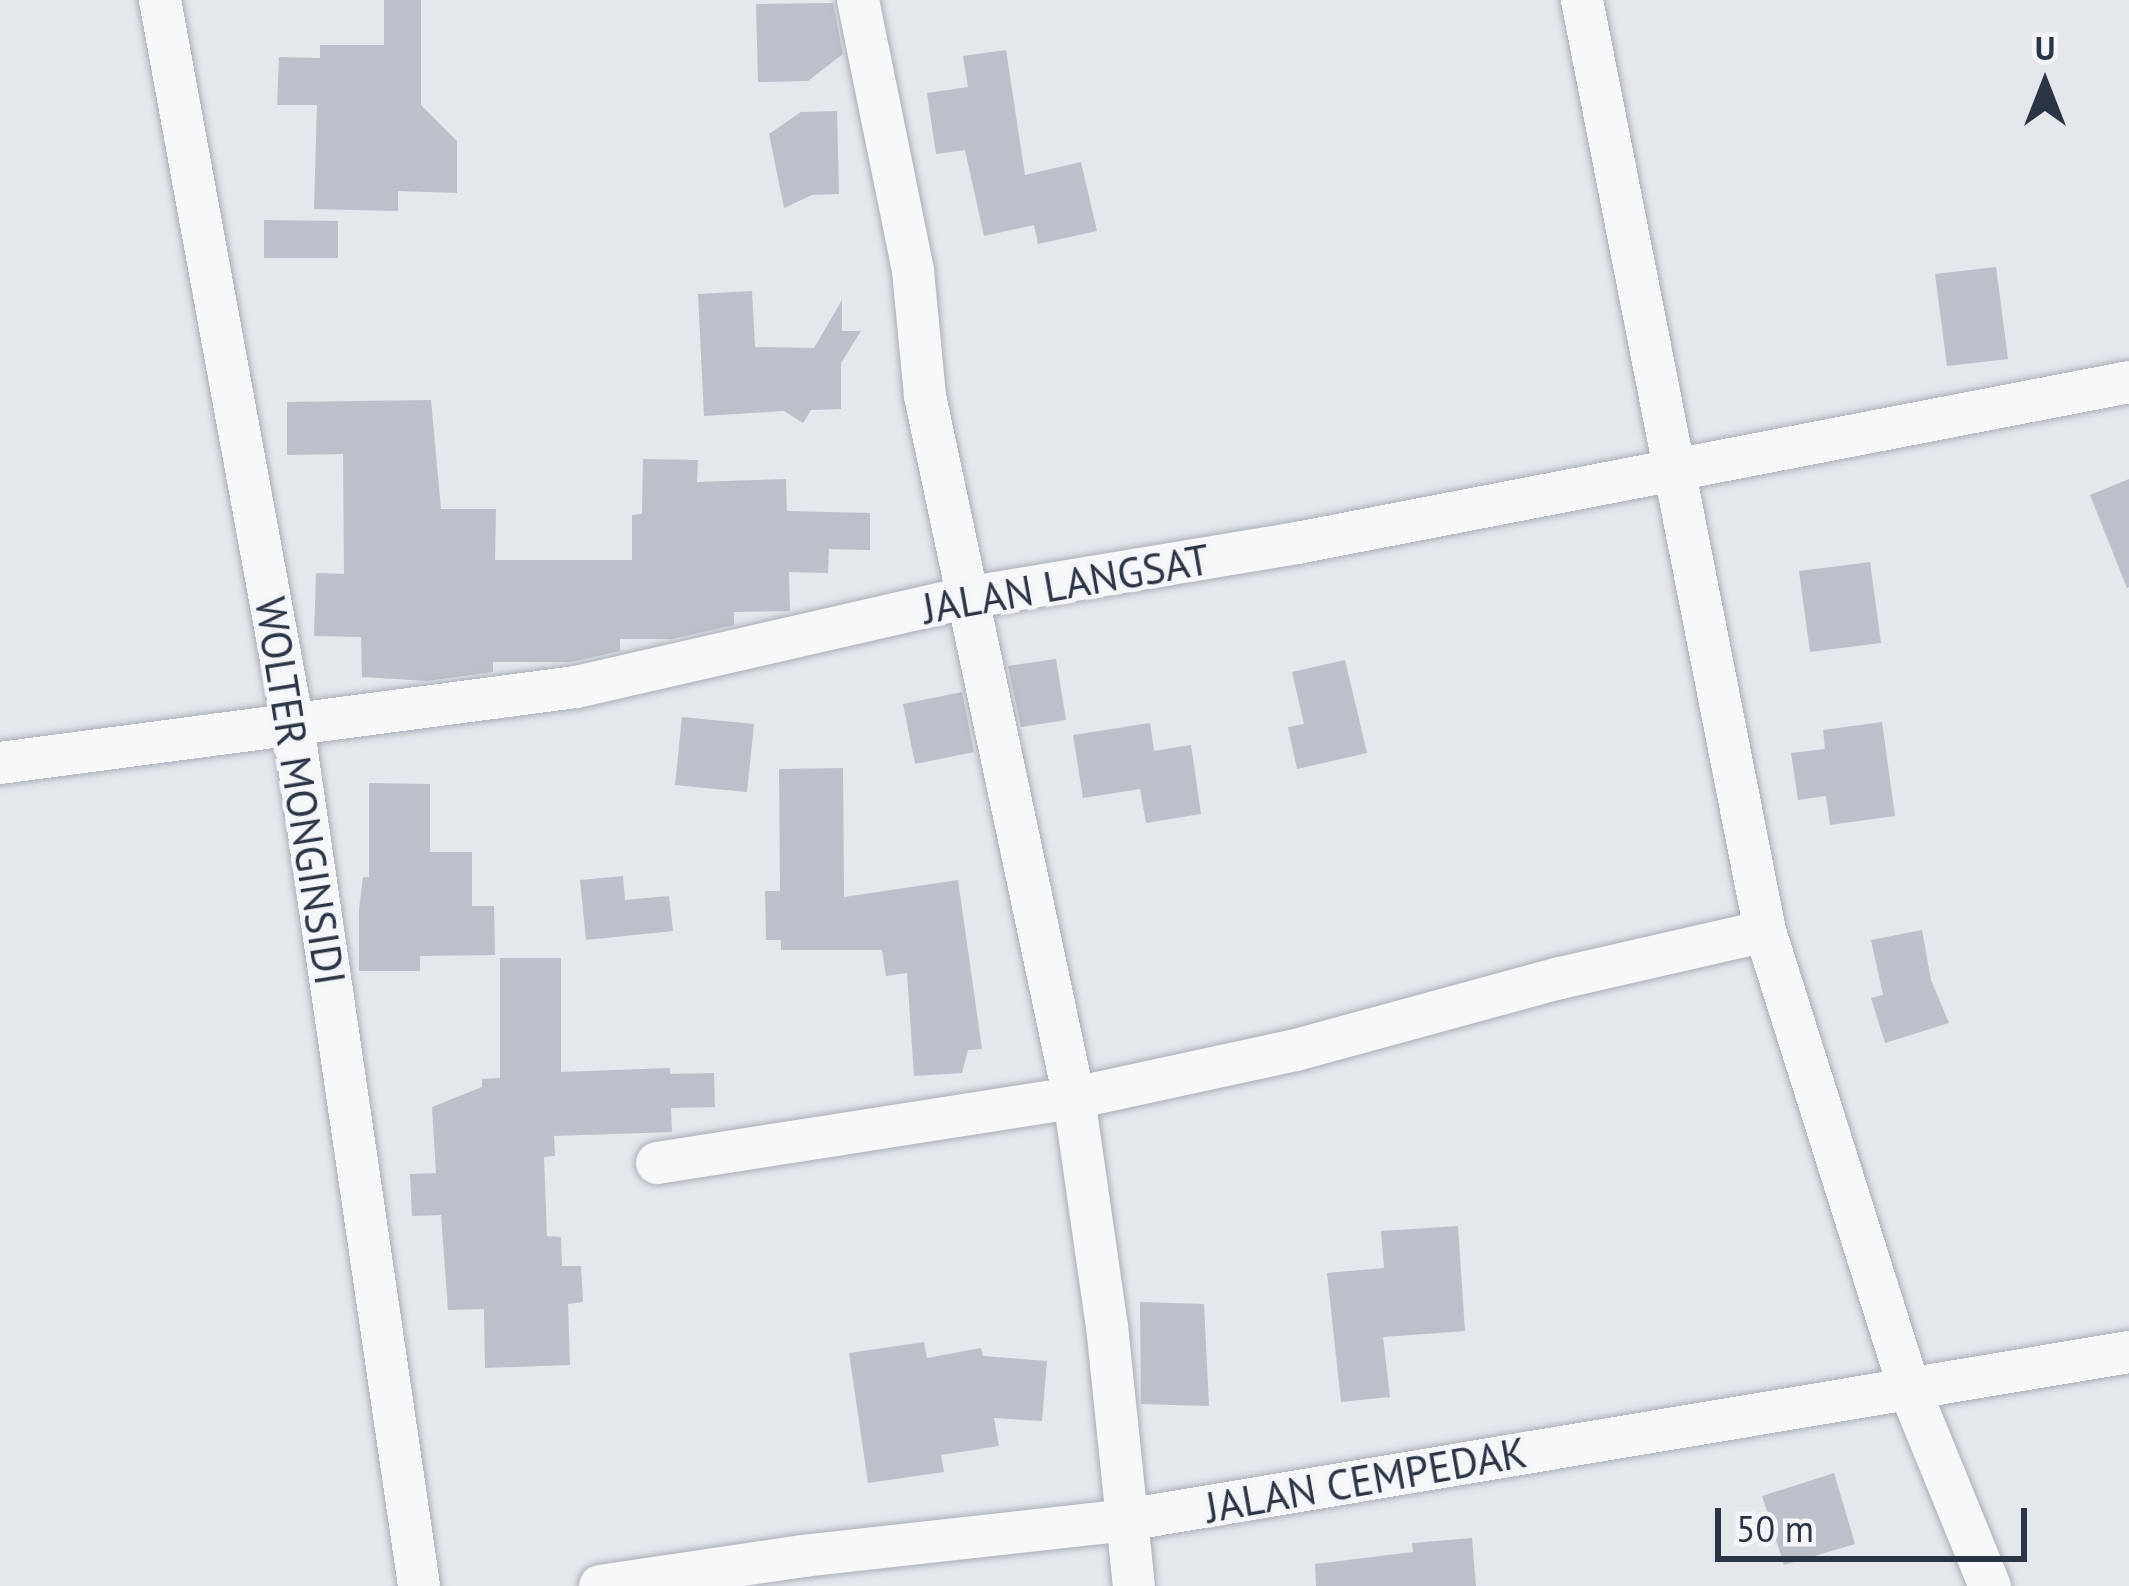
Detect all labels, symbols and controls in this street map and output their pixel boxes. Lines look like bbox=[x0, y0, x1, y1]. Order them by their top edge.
north arrow bbox=[1985, 24, 2105, 144]
text: U bbox=[2035, 26, 2055, 69]
street label: JALAN LANGSAT bbox=[918, 534, 1214, 634]
street label: WOLTER MONGINSIDI bbox=[244, 594, 356, 988]
street label: JALAN CEMPEDAK bbox=[1202, 1427, 1530, 1533]
scale bar bbox=[1721, 1484, 2033, 1558]
text: 50 m bbox=[1736, 1505, 1814, 1552]

